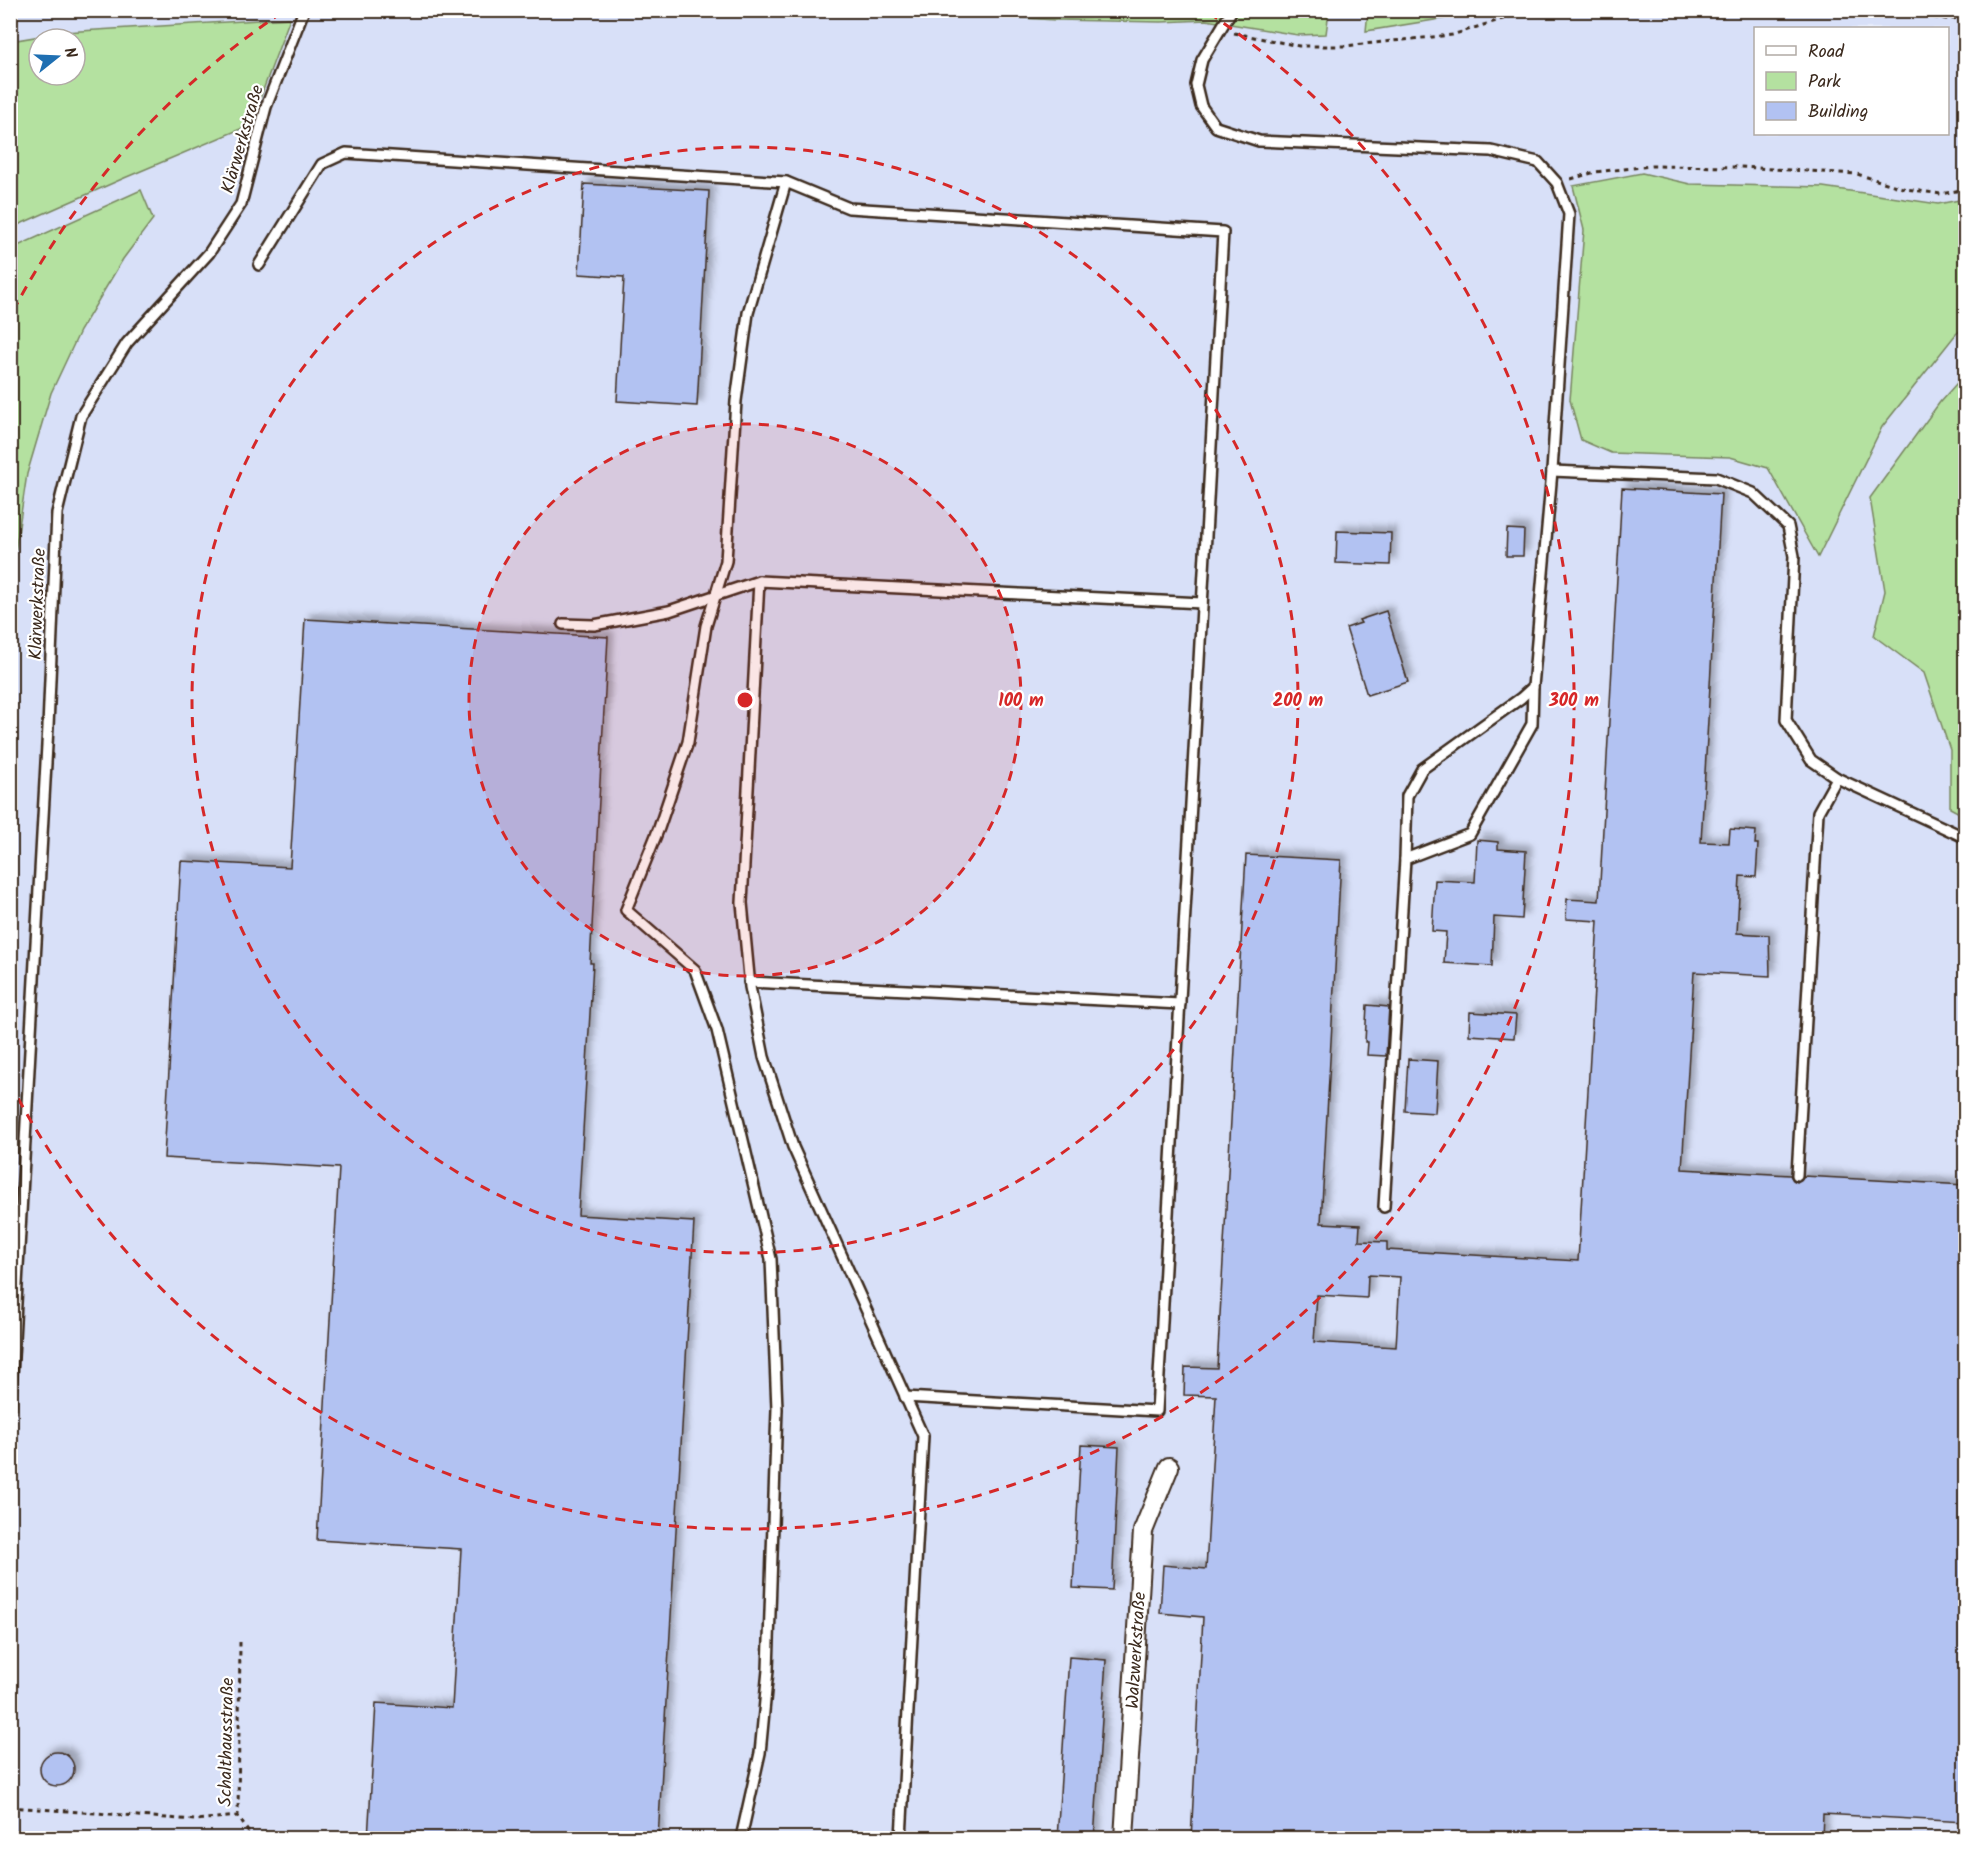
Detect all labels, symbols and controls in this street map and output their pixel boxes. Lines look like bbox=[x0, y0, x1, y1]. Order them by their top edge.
north arrow bbox=[27, 27, 87, 87]
legend bbox=[1754, 27, 1949, 135]
text: Road bbox=[1808, 38, 1845, 67]
text: N bbox=[56, 44, 83, 61]
text: Park bbox=[1808, 68, 1841, 97]
street label: Klärwerkstraße bbox=[214, 82, 273, 197]
text: Building bbox=[1808, 98, 1868, 127]
street label: Klärwerkstraße bbox=[22, 548, 55, 660]
text: 100 m bbox=[998, 687, 1044, 716]
text: 200 m bbox=[1273, 687, 1324, 716]
text: 300 m bbox=[1548, 687, 1599, 716]
centre of rings bbox=[735, 690, 755, 710]
street label: Walzwerkstraße bbox=[1119, 1591, 1155, 1710]
street label: Schalthausstraße bbox=[212, 1677, 243, 1807]

